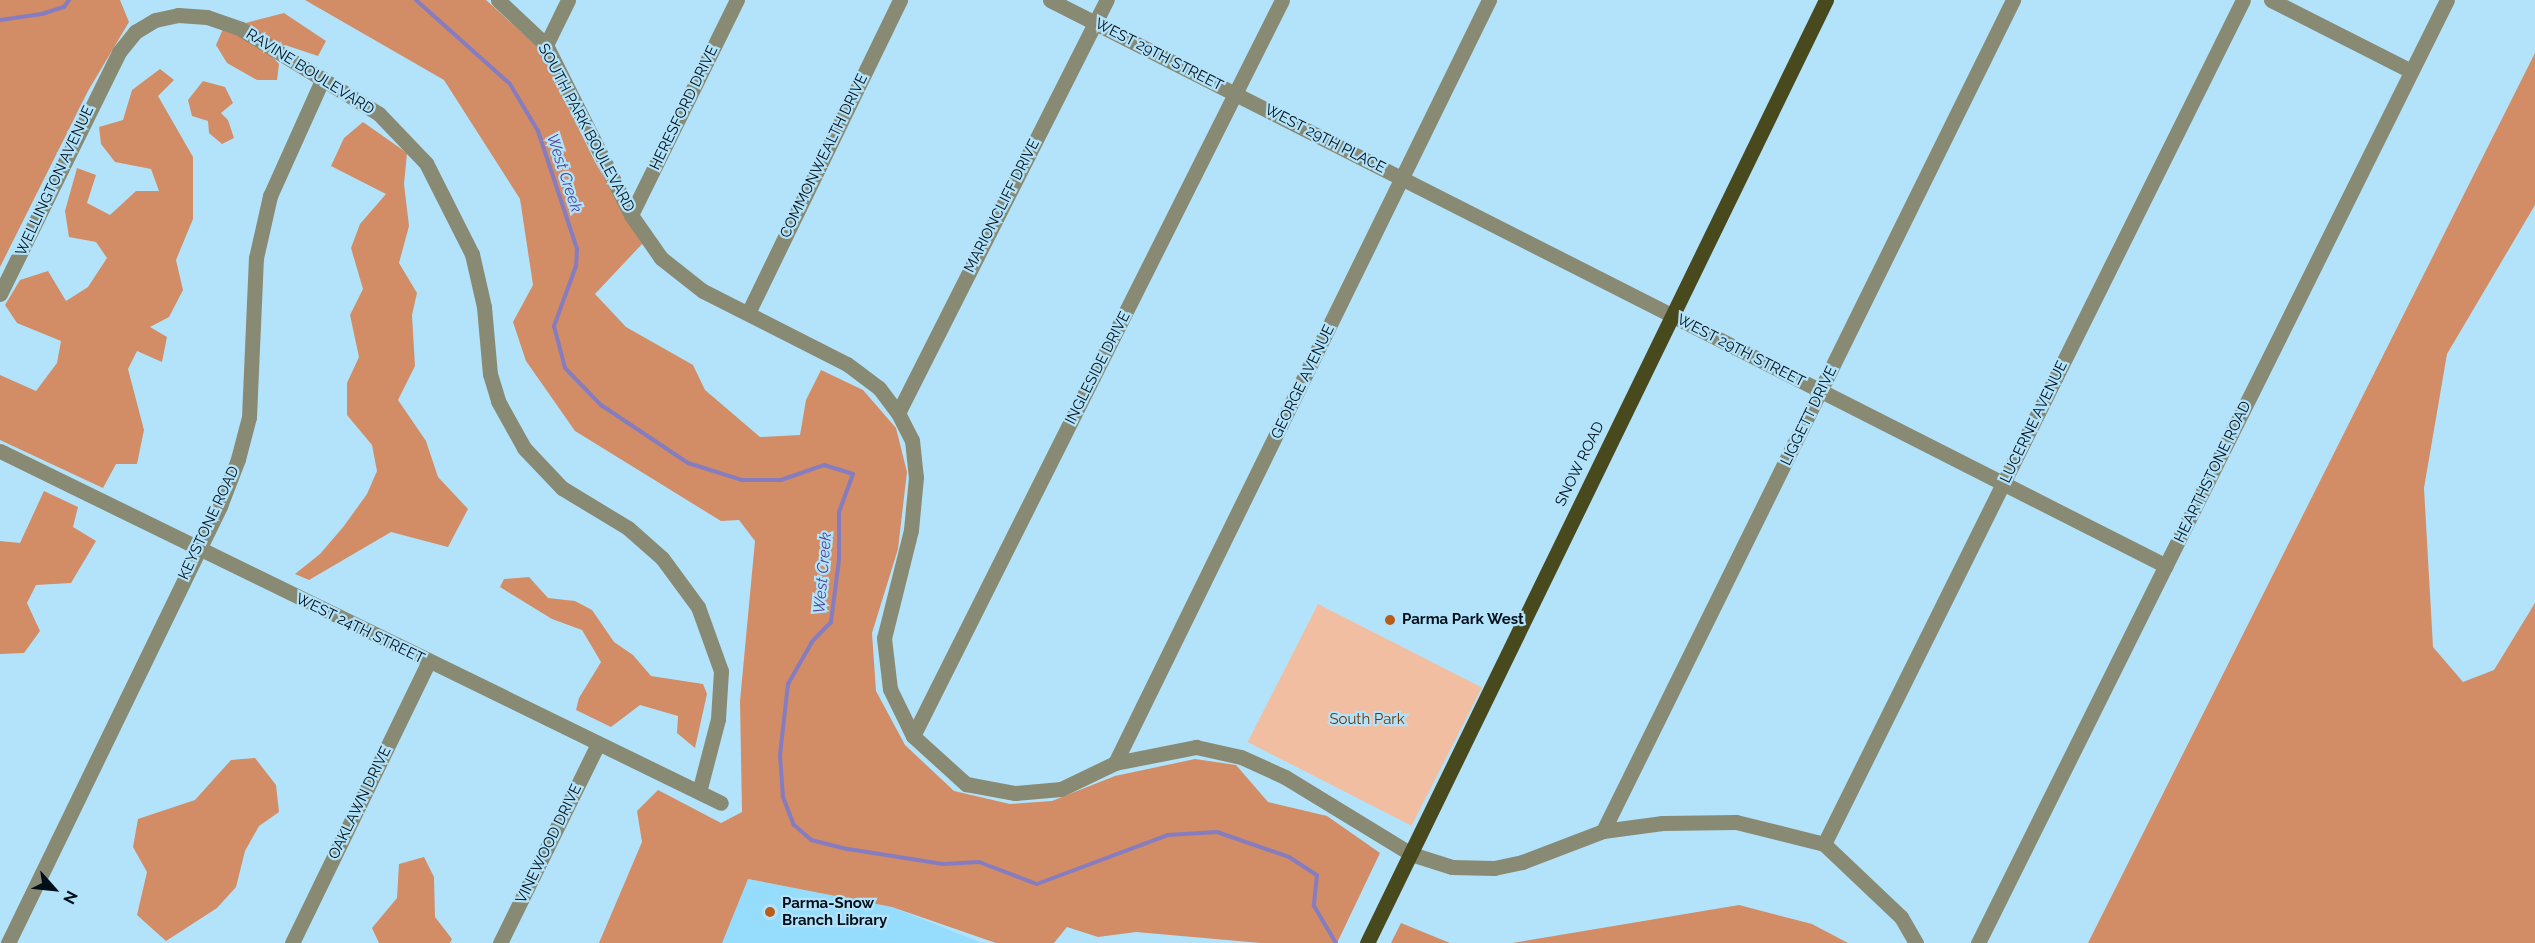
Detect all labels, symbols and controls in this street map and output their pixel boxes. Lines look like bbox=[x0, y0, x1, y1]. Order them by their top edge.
street label: WEST 29TH STREET bbox=[1092, 15, 1226, 95]
street label: RAVINE BOULEVARD bbox=[243, 25, 377, 119]
street label: SOUTH PARK BOULEVARD bbox=[534, 41, 638, 215]
street label: HERESFORD DRIVE bbox=[646, 43, 722, 173]
street label: COMMONWEALTH DRIVE bbox=[776, 71, 872, 241]
street label: WEST 29TH PLACE bbox=[1261, 101, 1389, 177]
street label: WELLINGTON AVENUE bbox=[12, 103, 98, 259]
water label: West Creek bbox=[542, 131, 586, 215]
street label: MARIONCLIFF DRIVE bbox=[961, 136, 1043, 276]
street label: INGLESIDE DRIVE bbox=[1062, 309, 1134, 427]
street label: WEST 29TH STREET bbox=[1674, 311, 1808, 391]
street label: GEORGE AVENUE bbox=[1268, 322, 1338, 442]
street label: LUCERNE AVENUE bbox=[1997, 358, 2071, 486]
street label: LIGGETT DRIVE bbox=[1777, 363, 1841, 469]
street label: HEARTHSTONE ROAD bbox=[2171, 398, 2255, 546]
street label: SNOW ROAD bbox=[1552, 418, 1608, 510]
street label: KEYSTONE ROAD bbox=[175, 463, 243, 583]
water label: West Creek bbox=[810, 532, 836, 614]
street label: WEST 24TH STREET bbox=[292, 590, 428, 668]
place label: Parma Park West bbox=[1402, 611, 1524, 629]
marker: Parma Park West bbox=[1383, 613, 1397, 627]
park label: South Park bbox=[1329, 711, 1405, 729]
street label: OAKLAWN DRIVE bbox=[325, 744, 395, 862]
street label: VINEWOOD DRIVE bbox=[512, 781, 586, 907]
north arrow bbox=[24, 859, 84, 919]
text: N bbox=[59, 888, 82, 907]
place label: Parma-Snow Branch Library bbox=[782, 894, 887, 929]
marker: Parma-Snow Branch Library bbox=[763, 905, 777, 919]

